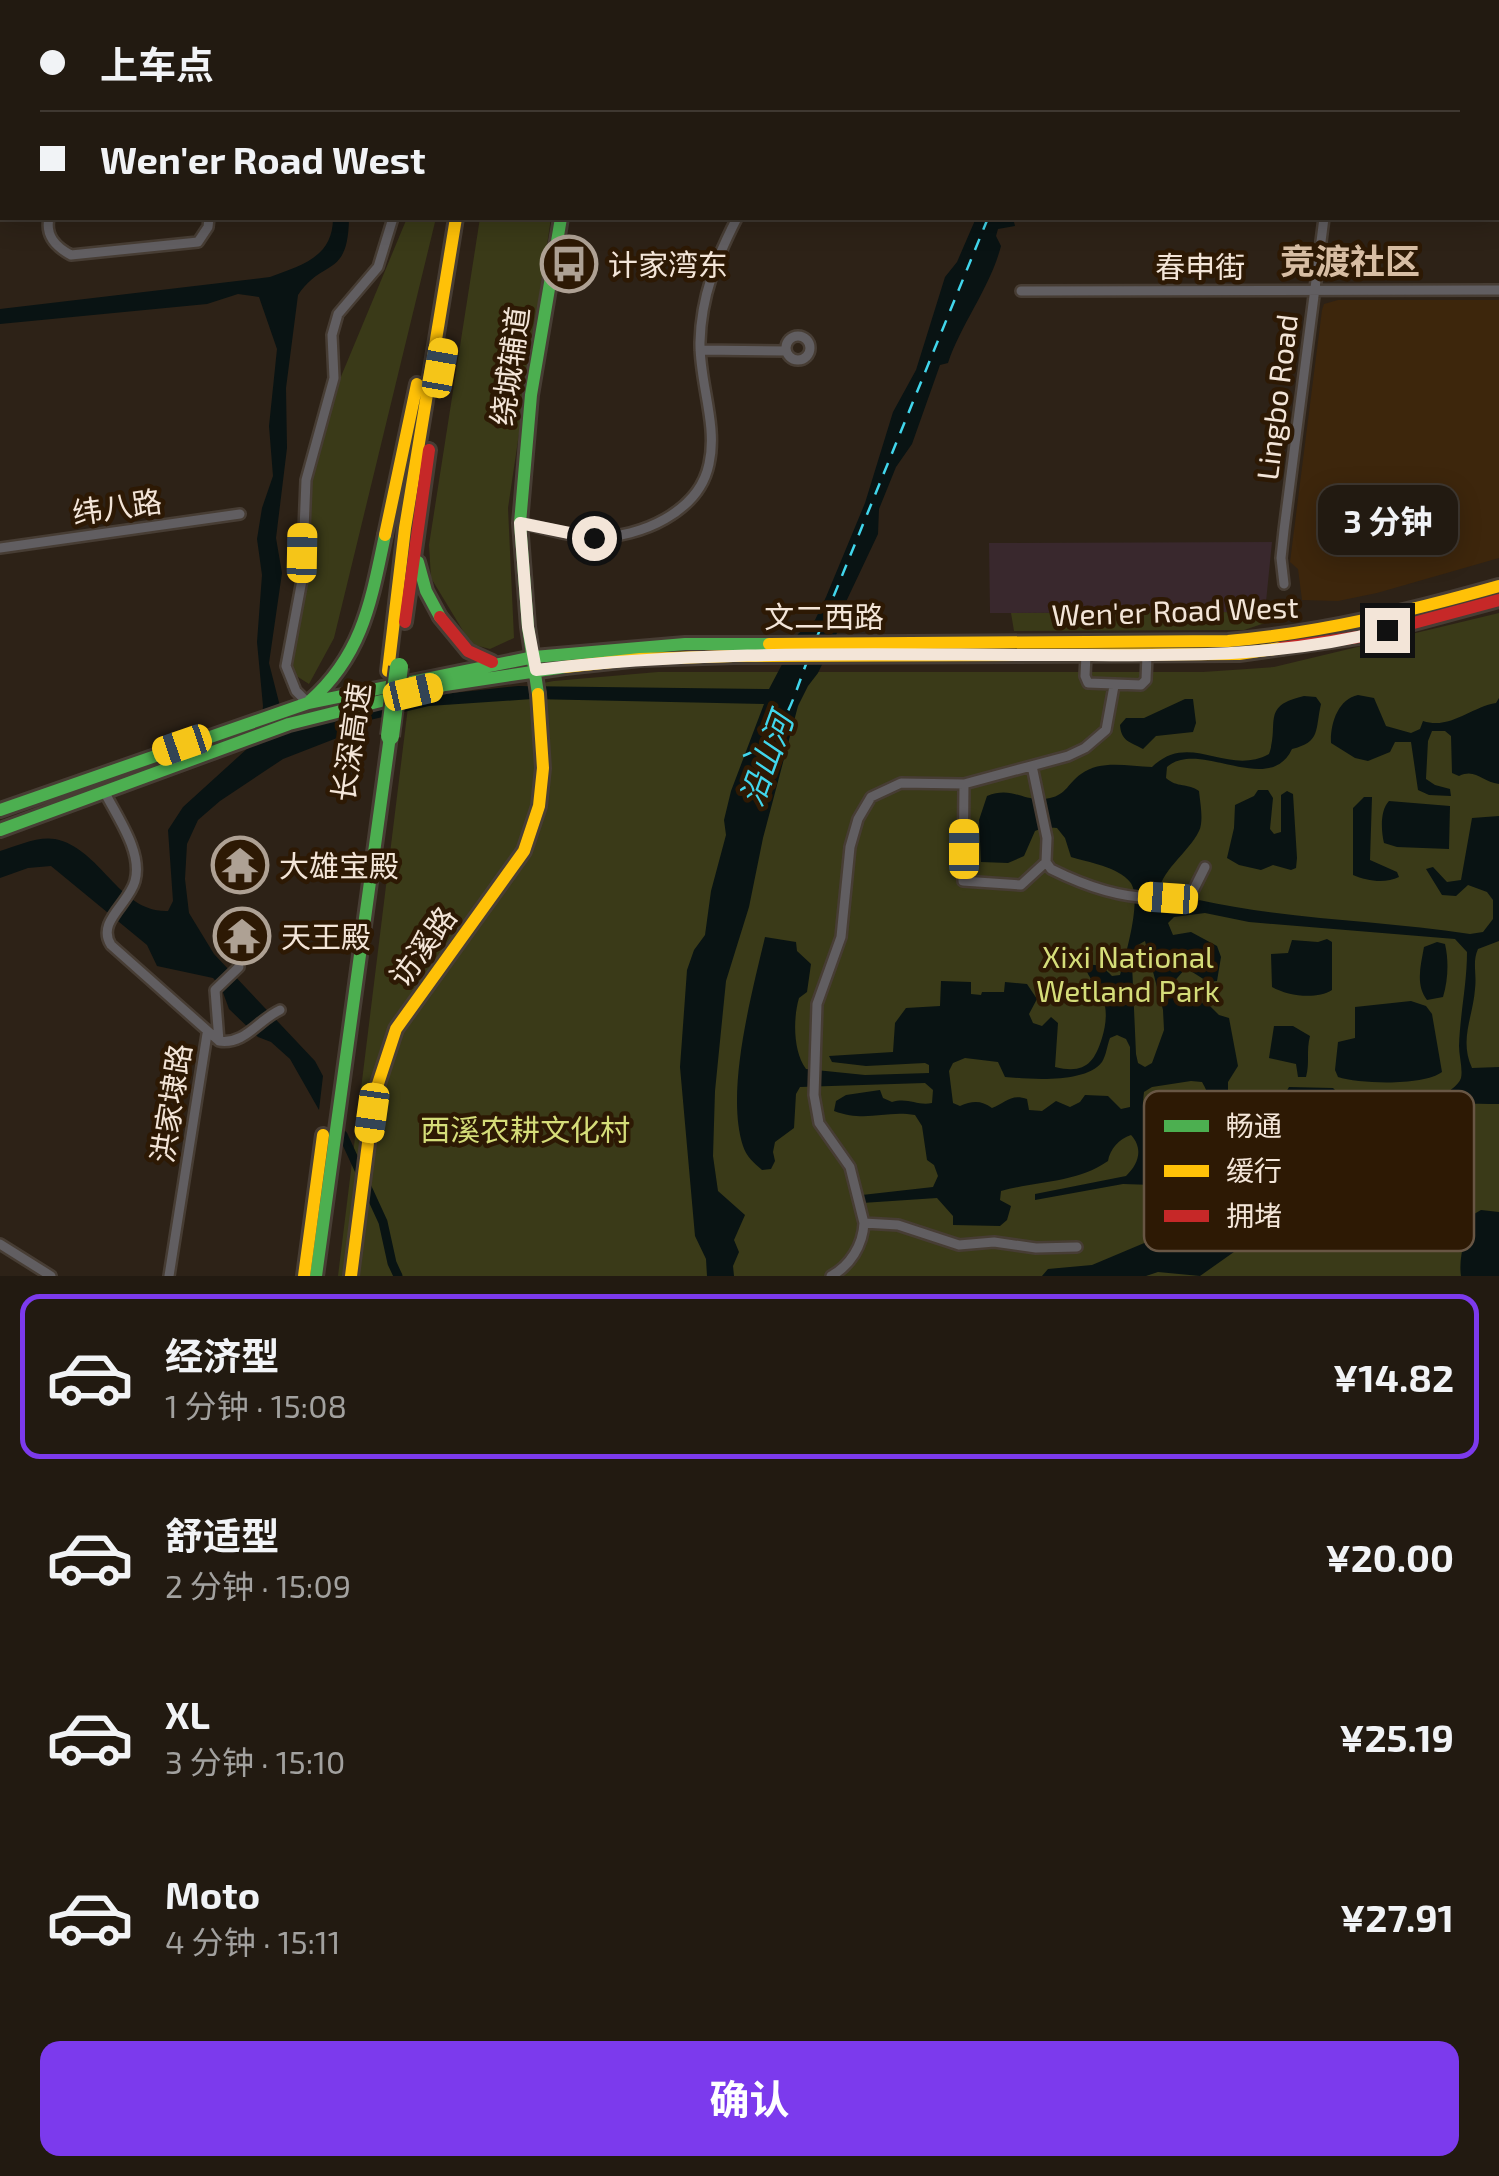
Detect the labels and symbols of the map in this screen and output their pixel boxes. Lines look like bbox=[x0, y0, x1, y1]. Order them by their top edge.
bus stop icon: 计家湾东 bbox=[539, 234, 599, 294]
district label: 竞渡社区 bbox=[1280, 239, 1420, 281]
place label: 计家湾东 bbox=[608, 246, 728, 282]
street label: 春申街 bbox=[1155, 248, 1245, 284]
street label: 绕城辅道 bbox=[483, 304, 535, 428]
street label: Lingbo Road bbox=[1248, 312, 1304, 482]
car bbox=[420, 336, 460, 400]
street label: 纬八路 bbox=[70, 482, 164, 530]
callout: 3 分钟 bbox=[1317, 485, 1457, 555]
route start bbox=[572, 516, 617, 561]
car bbox=[286, 523, 318, 583]
street label: Wen'er Road West bbox=[1051, 588, 1299, 632]
street label: 文二西路 bbox=[764, 598, 884, 634]
route end bbox=[1365, 608, 1410, 653]
car bbox=[380, 671, 446, 713]
street label: 长深高速 bbox=[324, 680, 376, 804]
water label: 沿山河 bbox=[731, 702, 801, 811]
car bbox=[149, 721, 215, 769]
car bbox=[949, 819, 979, 879]
temple icon: 大雄宝殿 bbox=[210, 835, 270, 895]
place label: 大雄宝殿 bbox=[279, 847, 399, 883]
car bbox=[1137, 881, 1199, 915]
street label: 访溪路 bbox=[381, 899, 463, 993]
temple icon: 天王殿 bbox=[212, 906, 272, 966]
place label: 天王殿 bbox=[281, 918, 371, 954]
park label: Xixi National Wetland Park bbox=[1036, 938, 1220, 1008]
street label: 洪家埭路 bbox=[143, 1041, 197, 1165]
car bbox=[353, 1081, 391, 1145]
legend bbox=[1144, 1091, 1474, 1251]
text: 畅通 bbox=[1226, 1108, 1282, 1142]
park label: 西溪农耕文化村 bbox=[420, 1111, 630, 1147]
text: 缓行 bbox=[1226, 1153, 1282, 1187]
text: 拥堵 bbox=[1226, 1198, 1282, 1232]

